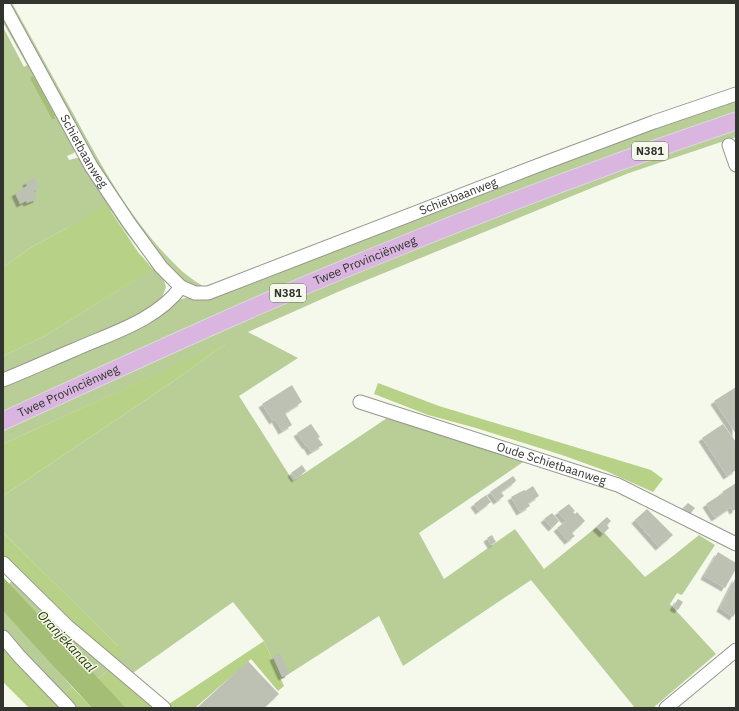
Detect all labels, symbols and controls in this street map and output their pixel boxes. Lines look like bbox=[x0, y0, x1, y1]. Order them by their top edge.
street label: Schietbaanweg bbox=[57, 112, 112, 191]
road number: N381 bbox=[632, 142, 668, 160]
street label: Schietbaanweg bbox=[417, 174, 500, 218]
street label: Twee Provinciënweg bbox=[311, 232, 419, 288]
road number: N381 bbox=[270, 284, 306, 302]
street label: Twee Provinciënweg bbox=[15, 361, 122, 420]
street label: Oude Schietbaanweg bbox=[495, 438, 609, 488]
water label: Oranjekanaal bbox=[34, 607, 100, 676]

